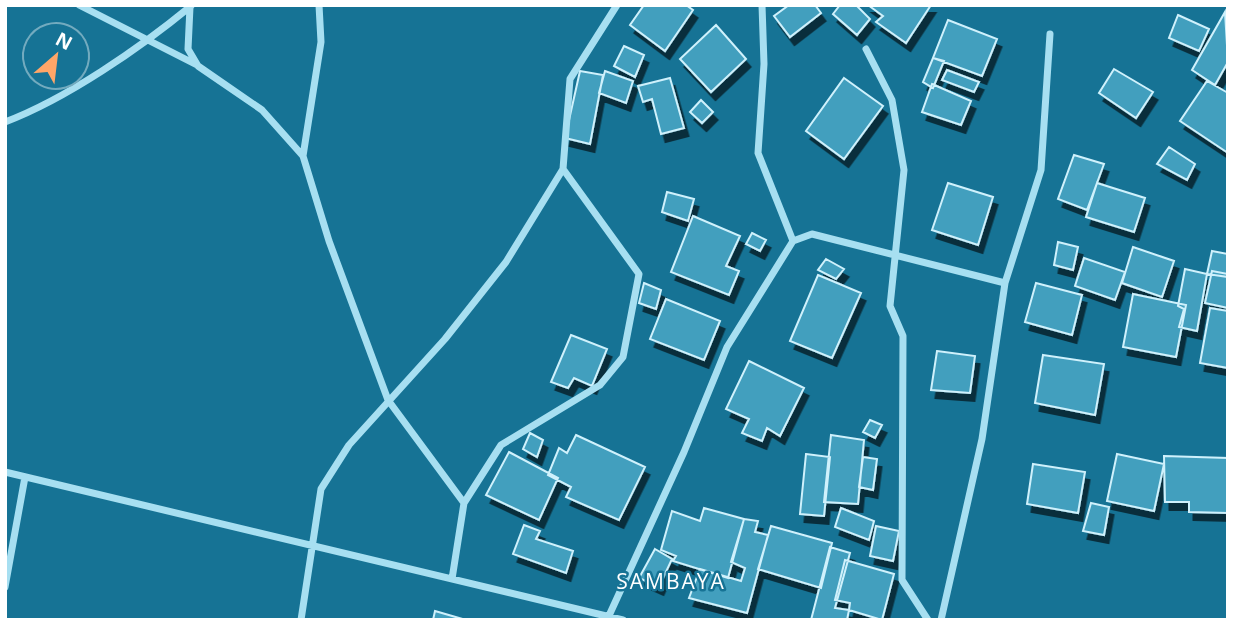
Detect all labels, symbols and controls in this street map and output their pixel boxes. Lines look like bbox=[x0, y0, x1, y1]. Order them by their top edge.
north arrow bbox=[21, 21, 91, 91]
text: N bbox=[51, 26, 77, 56]
district label: SAMBAYA bbox=[616, 567, 726, 595]

